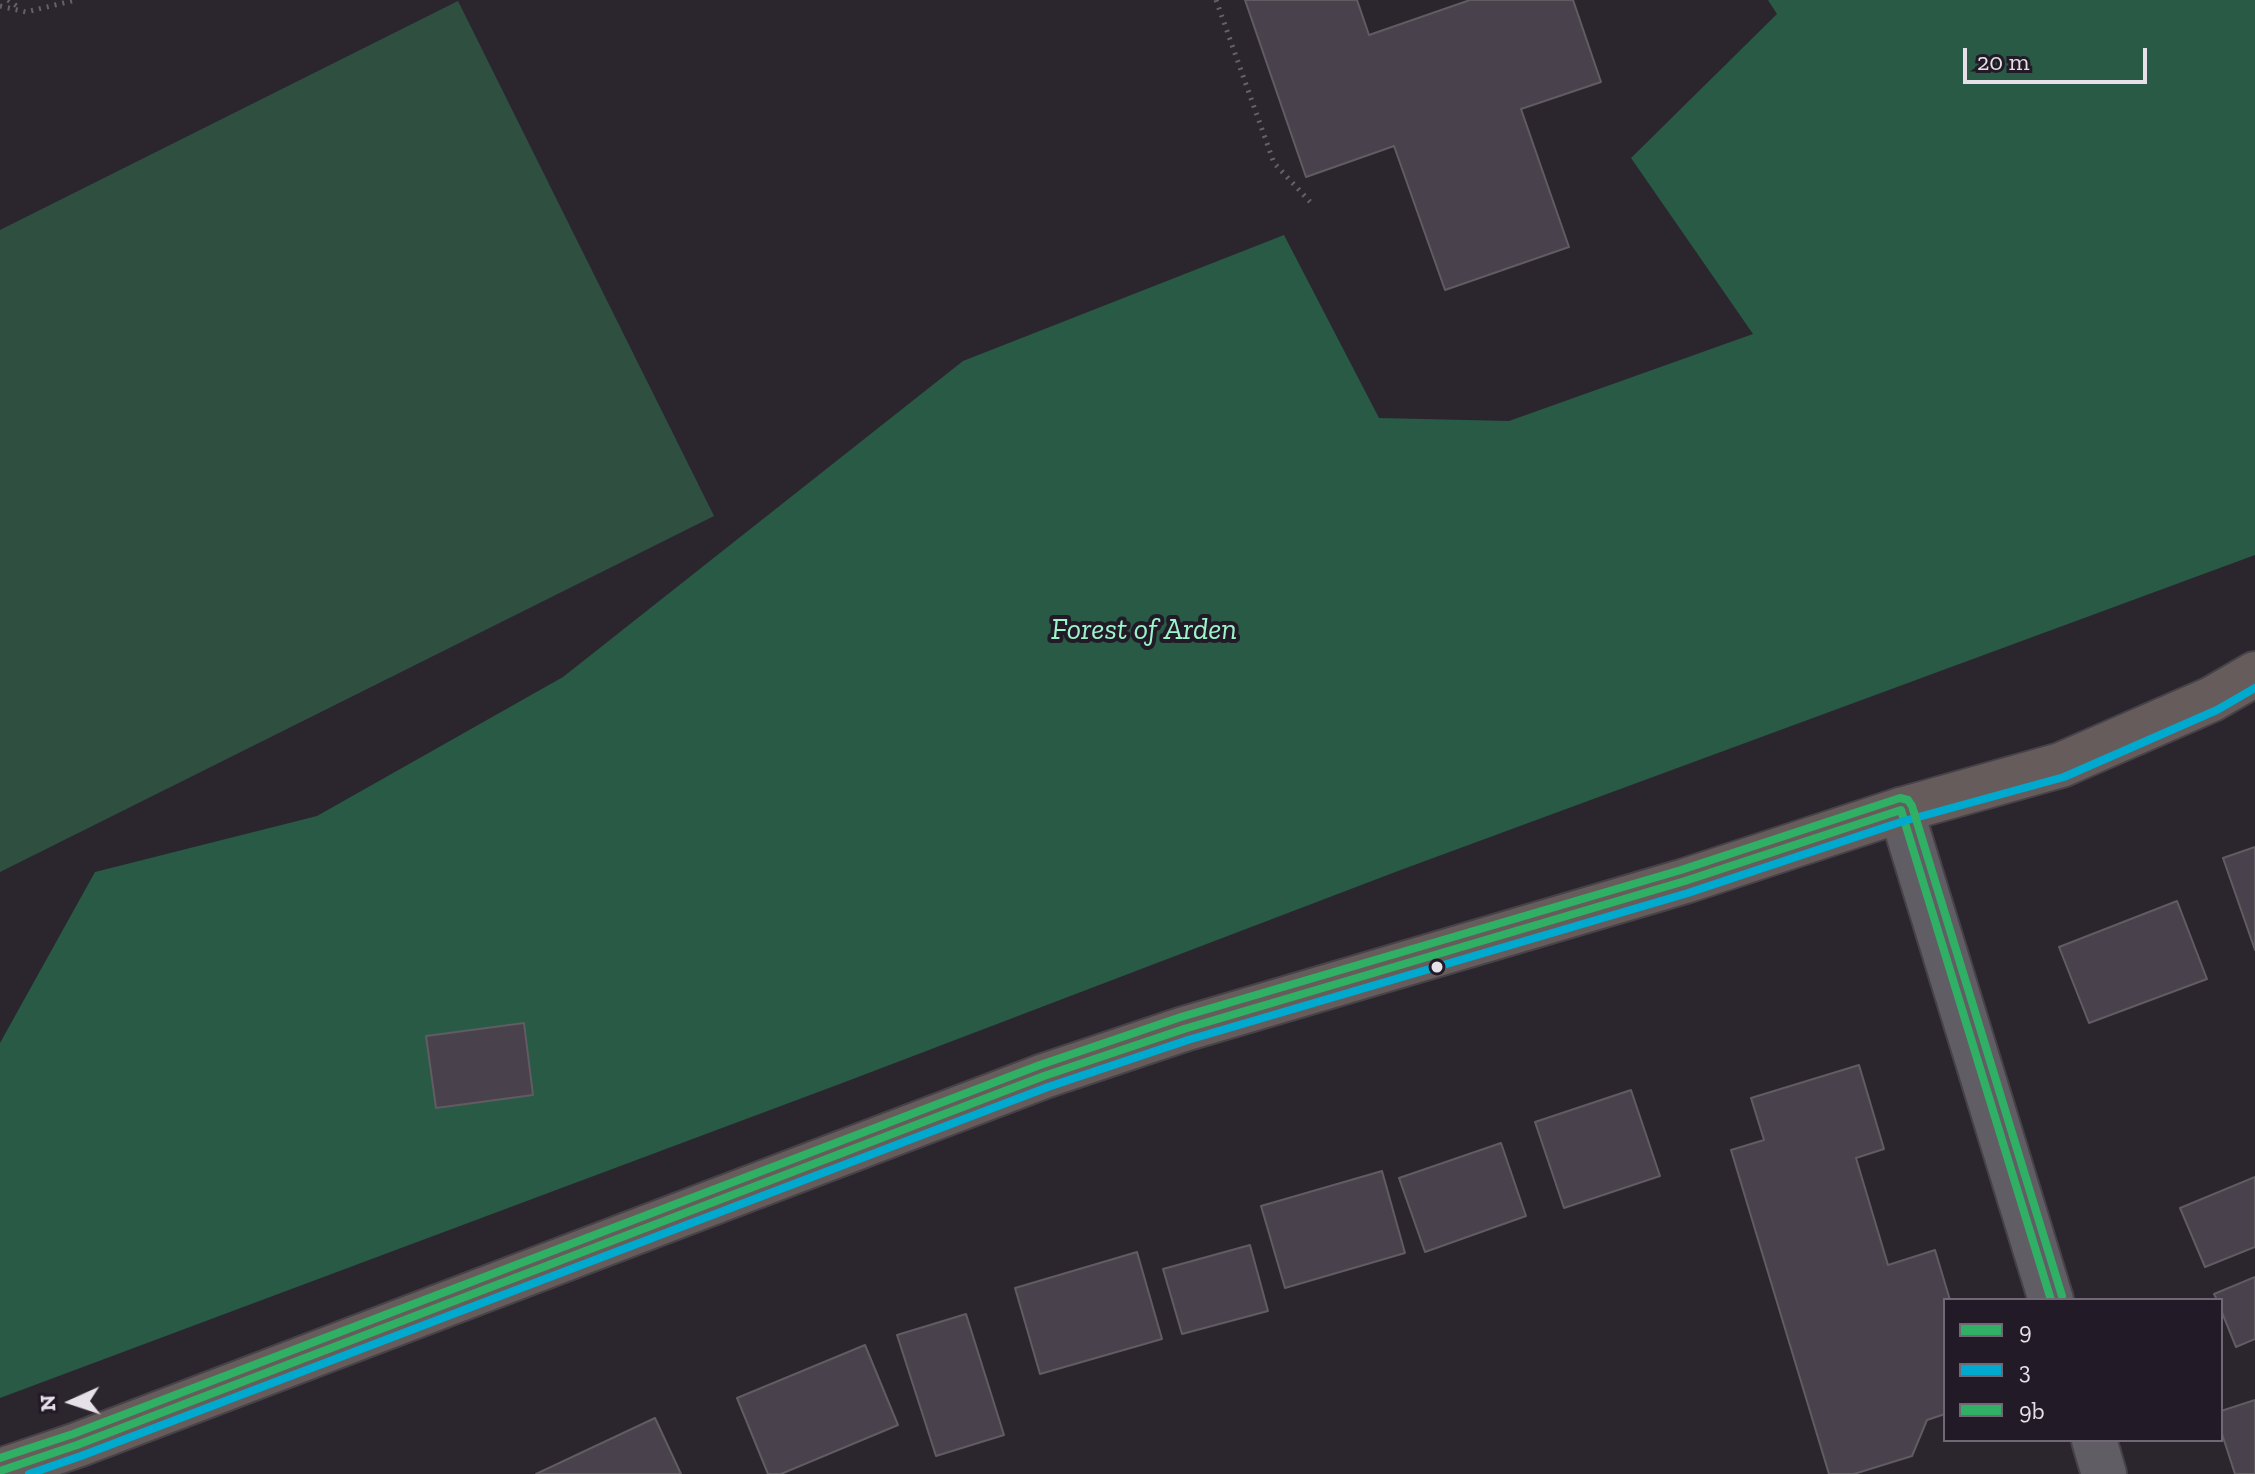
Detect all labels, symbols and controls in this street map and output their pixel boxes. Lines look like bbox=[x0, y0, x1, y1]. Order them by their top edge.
scale bar bbox=[1967, 32, 2151, 82]
text: 20 m bbox=[1977, 47, 2029, 76]
park label: Forest of Arden bbox=[1051, 612, 1237, 648]
unlabelled marker bbox=[1429, 959, 1445, 975]
legend bbox=[1943, 1298, 2223, 1442]
text: 9 bbox=[2019, 1316, 2032, 1345]
text: 3 bbox=[2019, 1356, 2031, 1385]
north arrow bbox=[32, 1362, 112, 1442]
text: N bbox=[34, 1394, 61, 1412]
text: 9b bbox=[2019, 1396, 2045, 1425]

